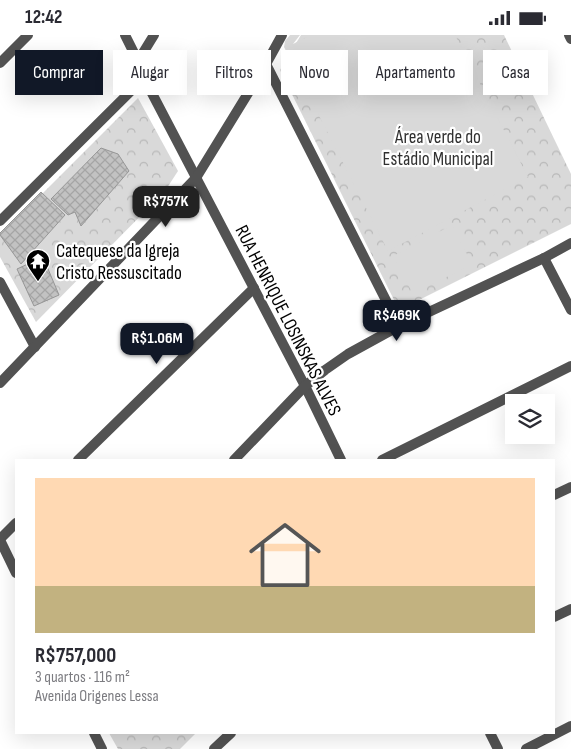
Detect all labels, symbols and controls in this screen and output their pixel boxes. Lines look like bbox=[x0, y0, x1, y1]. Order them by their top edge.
text: 12:42 bbox=[25, 6, 62, 29]
chip: Comprar bbox=[15, 50, 103, 95]
chip: Alugar bbox=[113, 50, 187, 95]
chip: Filtros bbox=[197, 50, 271, 95]
chip: Novo bbox=[281, 50, 348, 95]
chip: Apartamento bbox=[358, 50, 473, 95]
chip: Casa bbox=[483, 50, 548, 95]
park label: Área verde do Estádio Municipal bbox=[383, 126, 493, 171]
pin: R$757K bbox=[125, 185, 207, 228]
text: R$757K bbox=[144, 192, 188, 211]
street label: RUA HENRIQUE LOSINSKAS ALVES bbox=[230, 222, 346, 420]
place label: Catequese da Igreja Cristo Ressuscitado bbox=[56, 240, 182, 285]
temple icon: Catequese da Igreja Cristo Ressuscitado bbox=[25, 248, 51, 282]
pin: R$469K bbox=[356, 299, 438, 342]
text: R$469K bbox=[374, 306, 420, 325]
pin: R$1.06M bbox=[111, 323, 203, 365]
text: R$1.06M bbox=[131, 329, 183, 348]
map controls bbox=[505, 394, 555, 444]
button: layers bbox=[505, 394, 555, 444]
icon: home bbox=[240, 510, 330, 600]
text: R$757,000 bbox=[35, 643, 116, 668]
text: 3 quartos · 116 m² bbox=[35, 668, 130, 687]
text: Avenida Origenes Lessa bbox=[35, 687, 159, 706]

